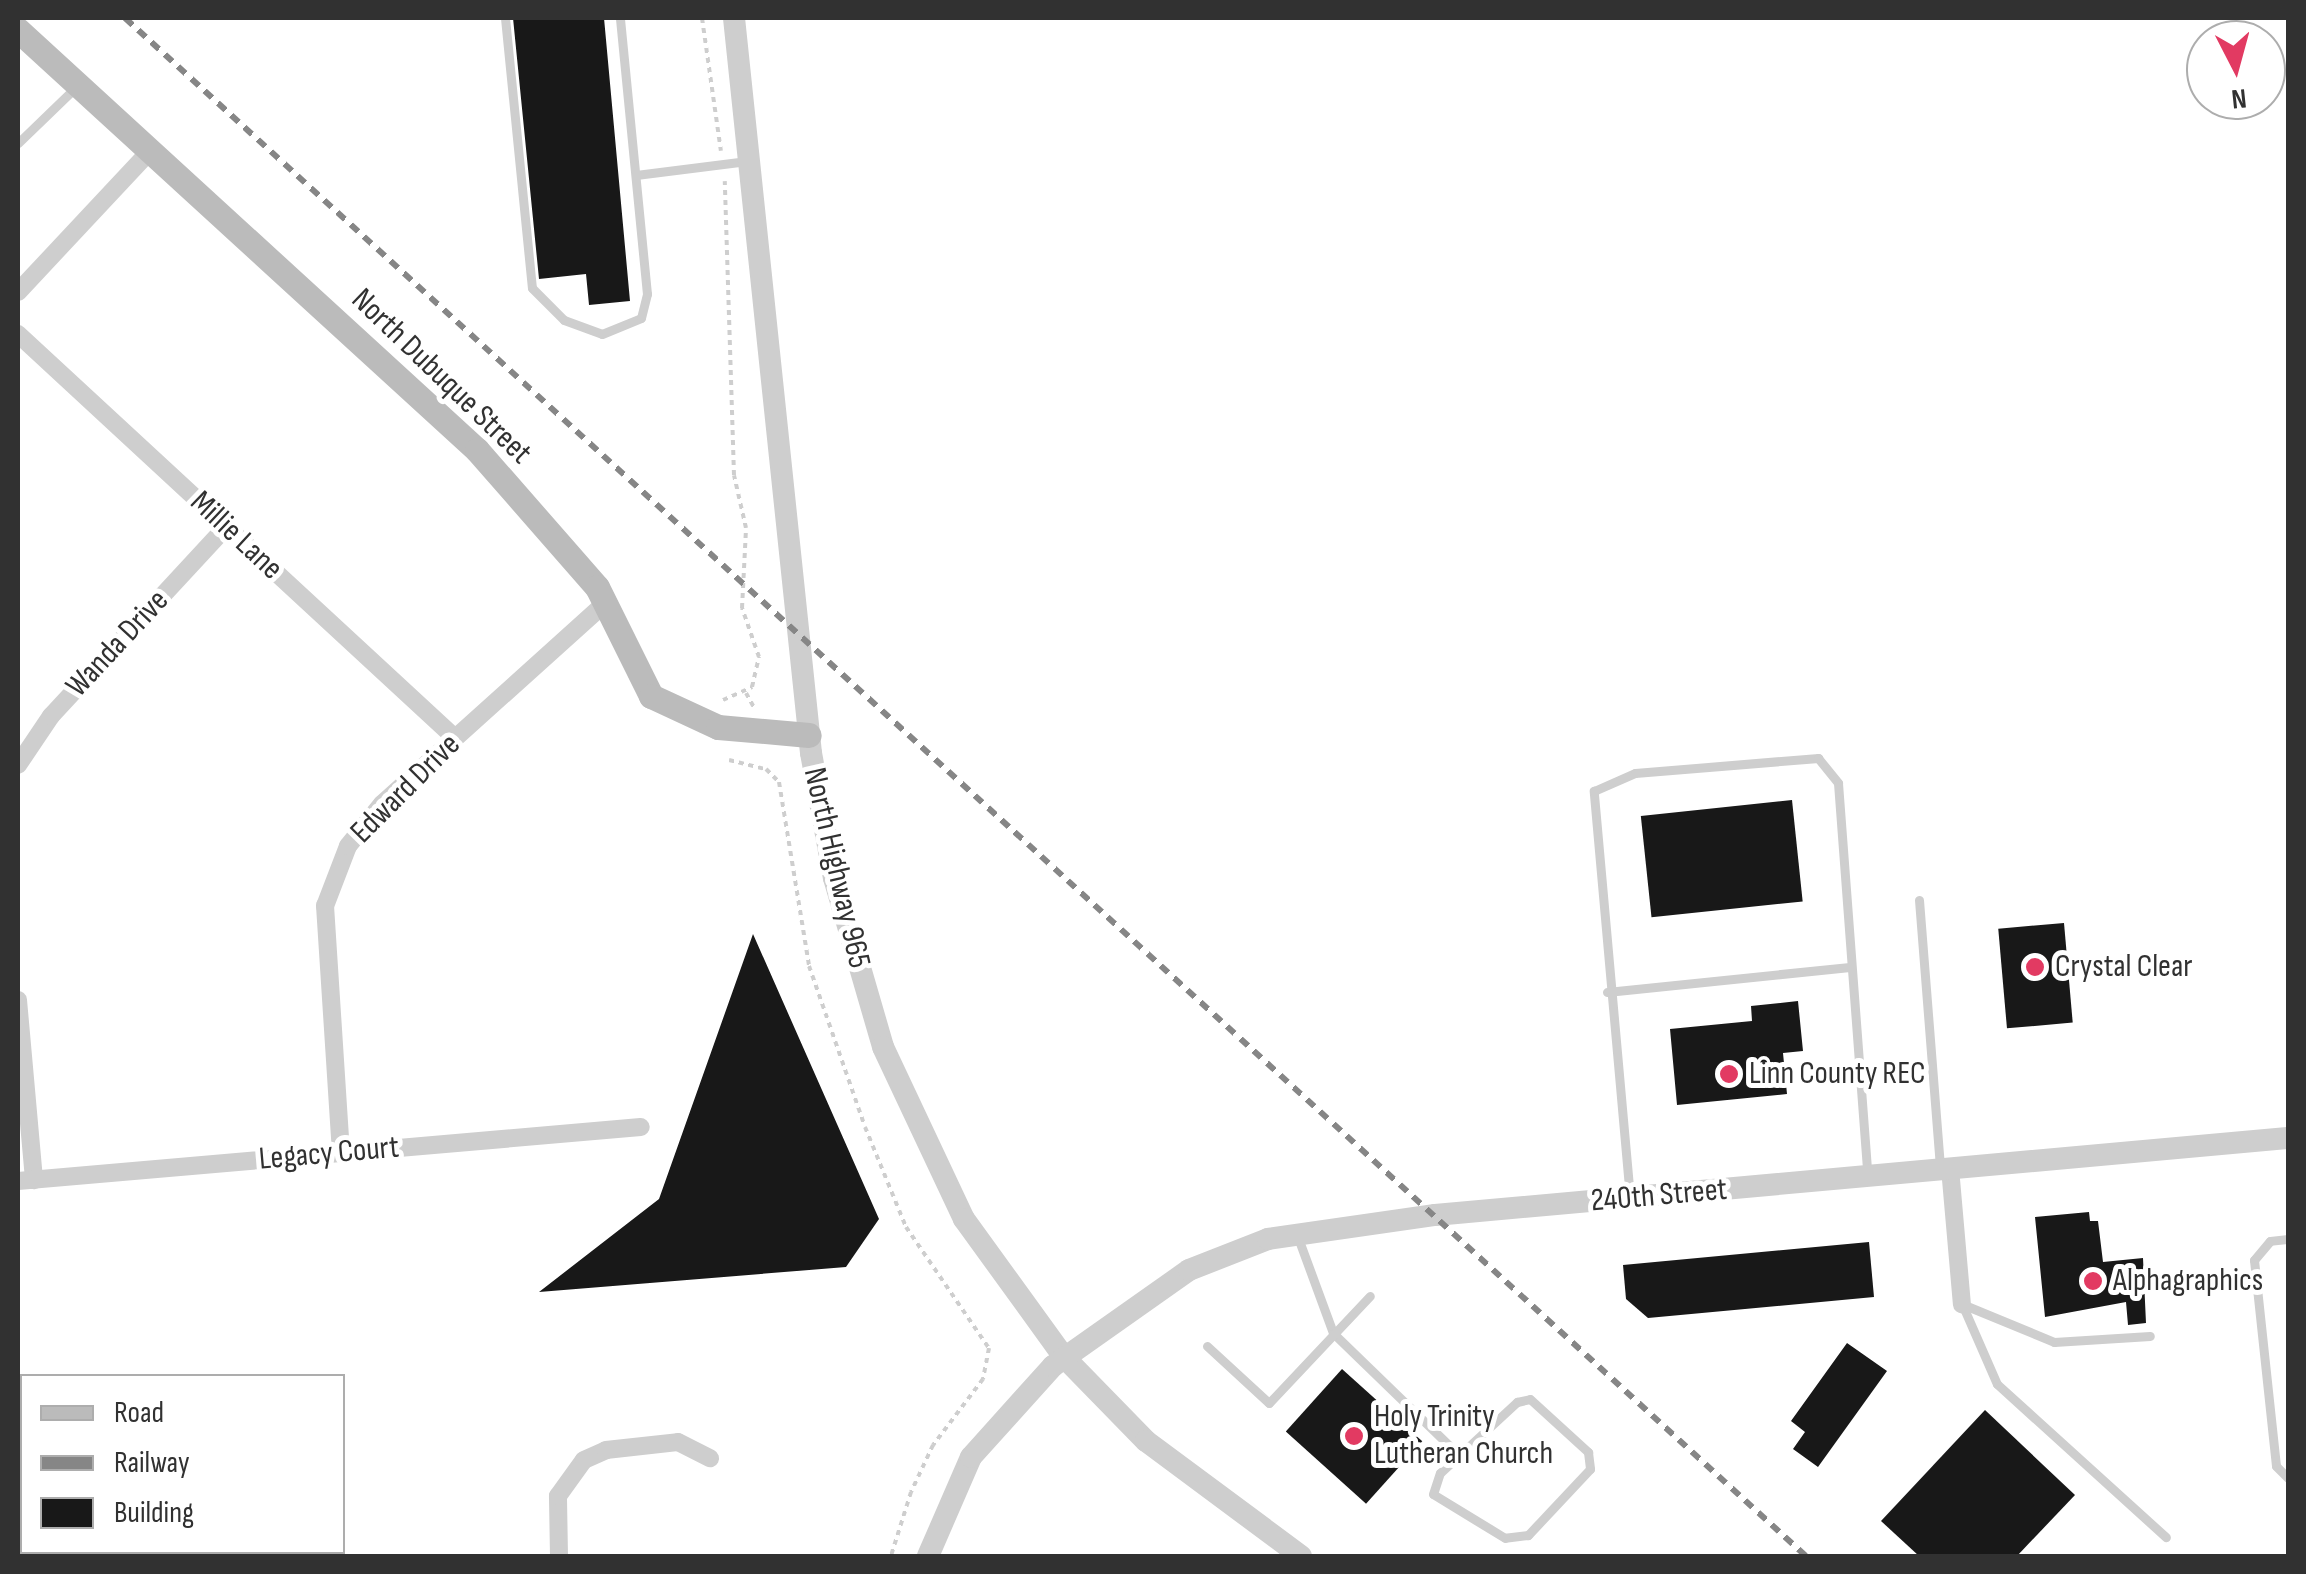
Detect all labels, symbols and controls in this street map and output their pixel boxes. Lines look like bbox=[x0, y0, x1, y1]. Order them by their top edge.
north arrow bbox=[2186, 20, 2286, 120]
text: N bbox=[2230, 81, 2248, 116]
street label: North Dubuque Street bbox=[343, 281, 539, 473]
street label: Millie Lane bbox=[182, 484, 290, 588]
street label: Wanda Drive bbox=[59, 582, 177, 706]
street label: Edward Drive bbox=[343, 726, 469, 852]
street label: North Highway 965 bbox=[794, 764, 878, 972]
place label: Crystal Clear bbox=[2055, 948, 2192, 986]
marker: Crystal Clear bbox=[2024, 956, 2046, 978]
place label: Linn County REC bbox=[1749, 1055, 1925, 1093]
marker: Linn County REC bbox=[1718, 1063, 1740, 1085]
street label: Legacy Court bbox=[257, 1129, 401, 1179]
street label: 240th Street bbox=[1589, 1171, 1729, 1221]
place label: Alphagraphics bbox=[2113, 1262, 2263, 1300]
marker: Alphagraphics bbox=[2082, 1270, 2104, 1292]
legend bbox=[20, 1374, 345, 1554]
text: Road bbox=[114, 1395, 164, 1431]
place label: Holy Trinity Lutheran Church bbox=[1374, 1399, 1553, 1474]
marker: Holy Trinity Lutheran Church bbox=[1343, 1425, 1365, 1447]
text: Railway bbox=[114, 1445, 190, 1481]
text: Building bbox=[114, 1495, 194, 1531]

